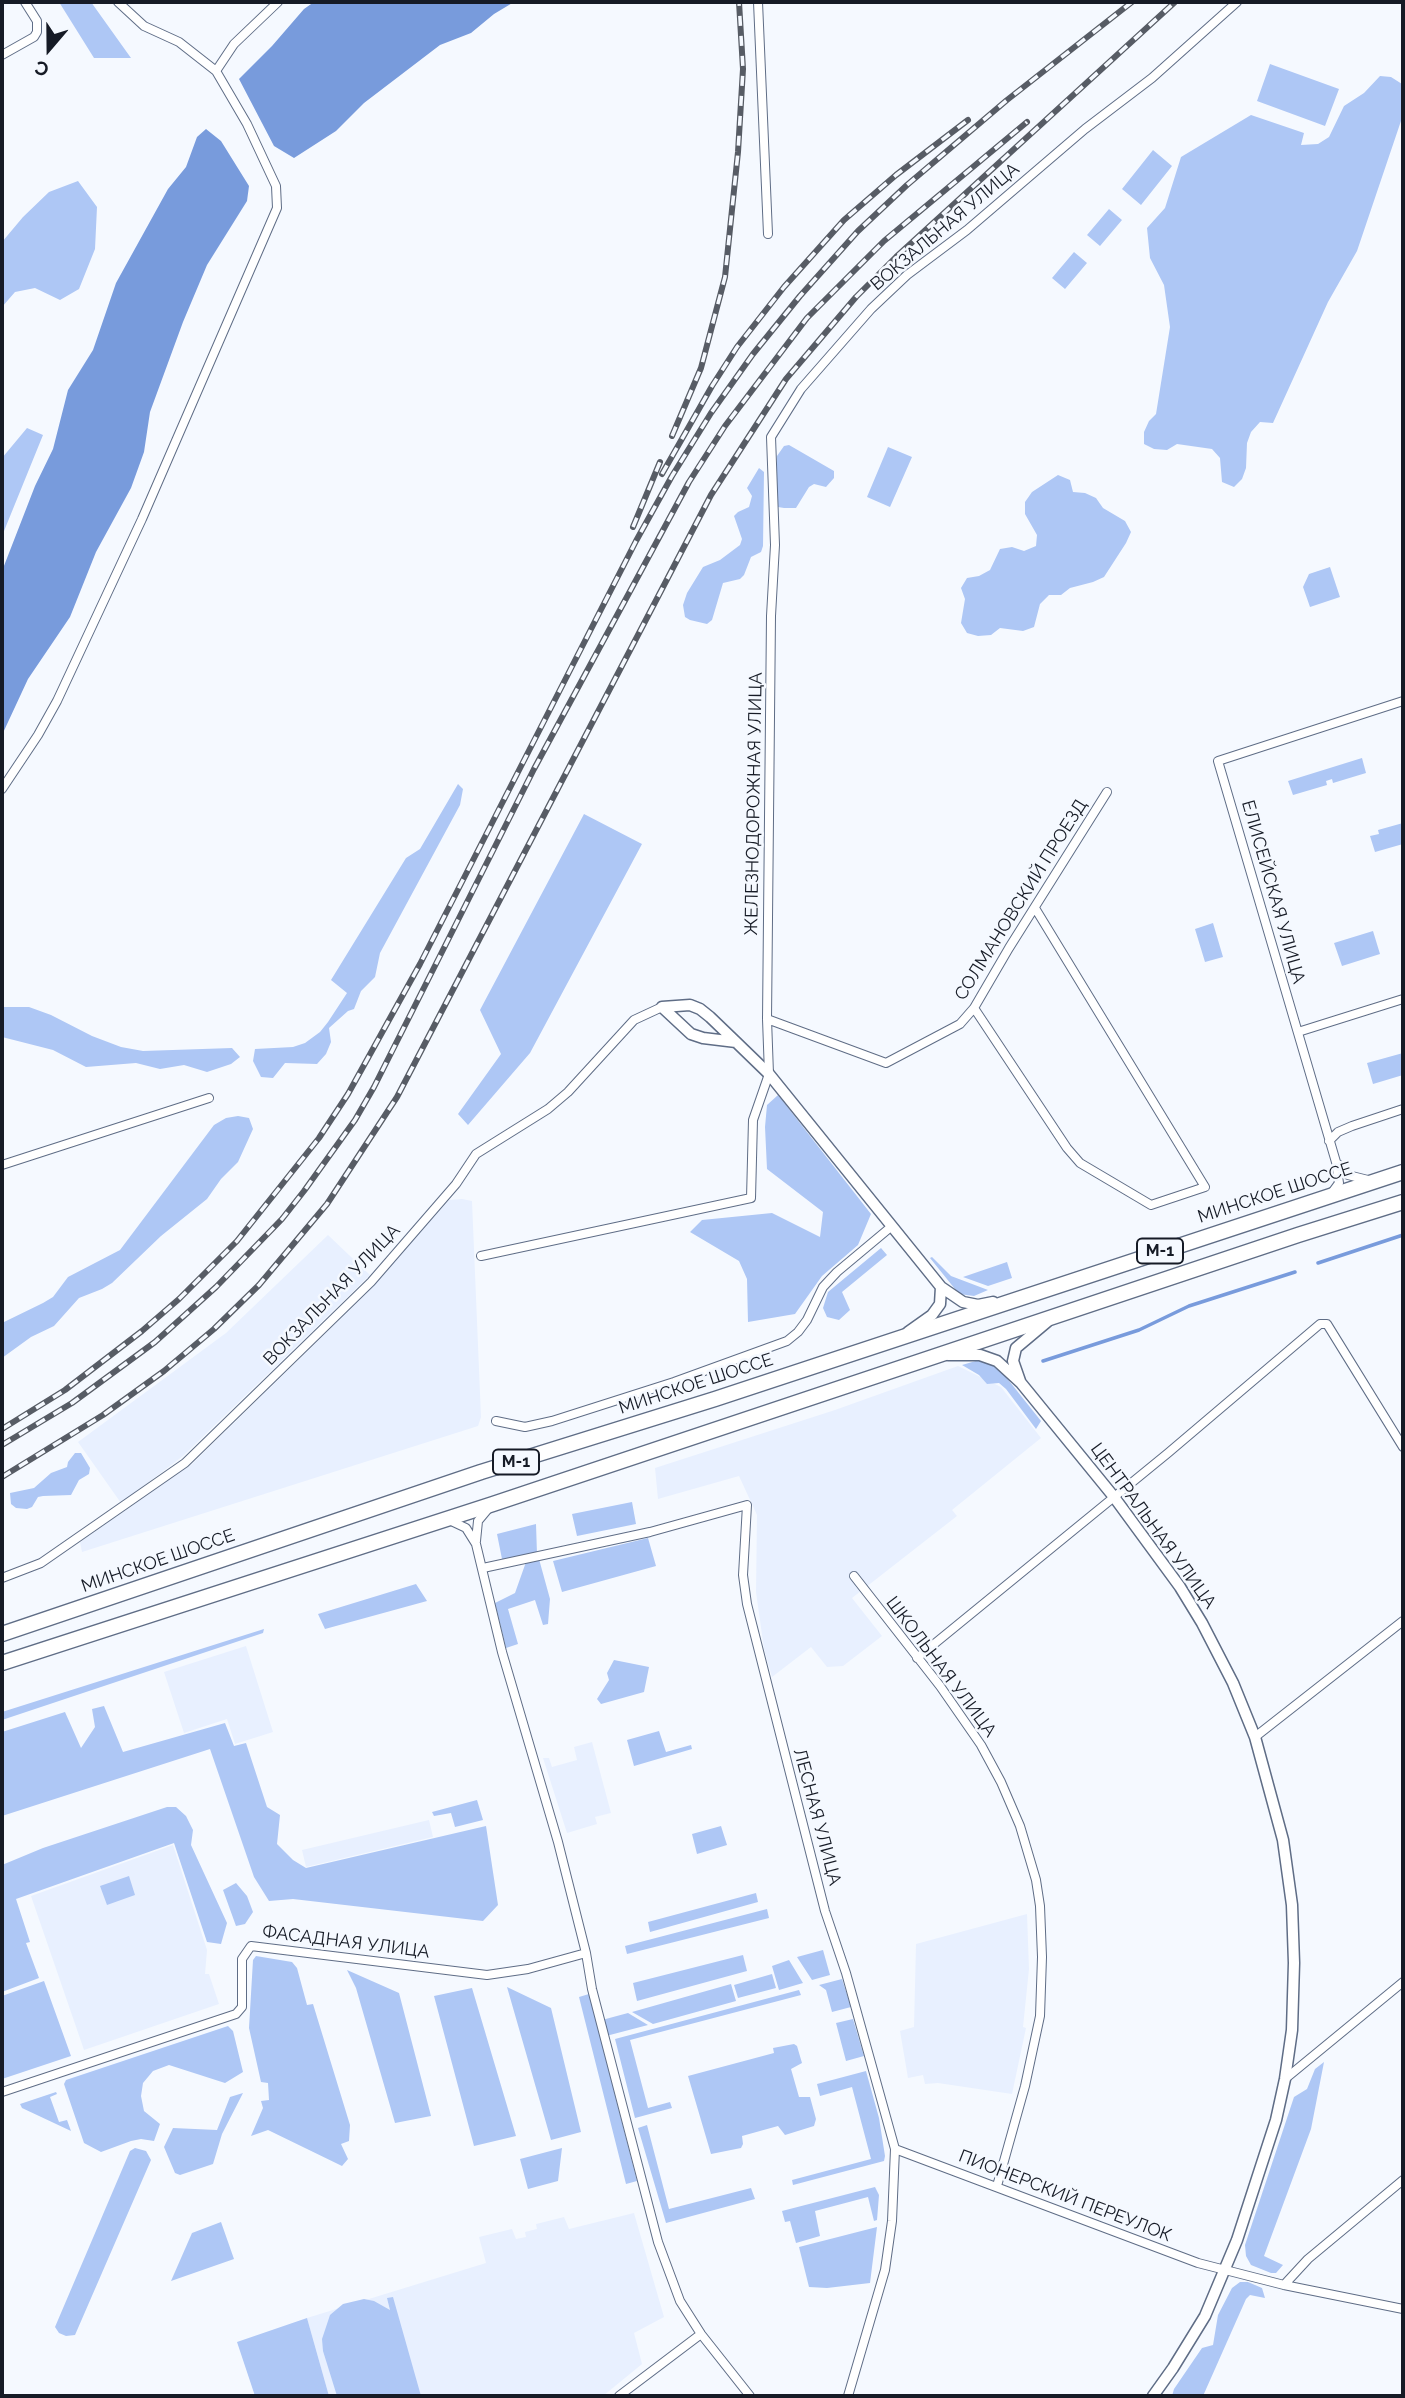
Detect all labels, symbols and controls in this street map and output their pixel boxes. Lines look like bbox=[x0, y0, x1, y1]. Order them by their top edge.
north arrow bbox=[14, 14, 84, 84]
text: С bbox=[32, 56, 52, 81]
street label: ВОКЗАЛЬНАЯ УЛИЦА bbox=[866, 158, 1024, 296]
street label: ЖЕЛЕЗНОДОРОЖНАЯ УЛИЦА bbox=[741, 672, 767, 936]
street label: СОЛМАНОВСКИЙ ПРОЕЗД bbox=[950, 796, 1092, 1004]
street label: ЕЛИСЕЙСКАЯ УЛИЦА bbox=[1236, 798, 1310, 986]
street label: МИНСКОЕ ШОССЕ bbox=[1195, 1158, 1355, 1228]
street label: ВОКЗАЛЬНАЯ УЛИЦА bbox=[259, 1220, 405, 1370]
road number: М-1 bbox=[1137, 1238, 1183, 1264]
street label: МИНСКОЕ ШОССЕ bbox=[616, 1349, 776, 1419]
street label: ЦЕНТРАЛЬНАЯ УЛИЦА bbox=[1086, 1439, 1220, 1613]
road number: М-1 bbox=[493, 1450, 539, 1474]
street label: МИНСКОЕ ШОССЕ bbox=[78, 1525, 238, 1597]
street label: ШКОЛЬНАЯ УЛИЦА bbox=[881, 1593, 1001, 1741]
street label: ЛЕСНАЯ УЛИЦА bbox=[788, 1746, 846, 1888]
street label: ФАСАДНАЯ УЛИЦА bbox=[261, 1921, 431, 1963]
street label: ПИОНЕРСКИЙ ПЕРЕУЛОК bbox=[956, 2145, 1174, 2247]

